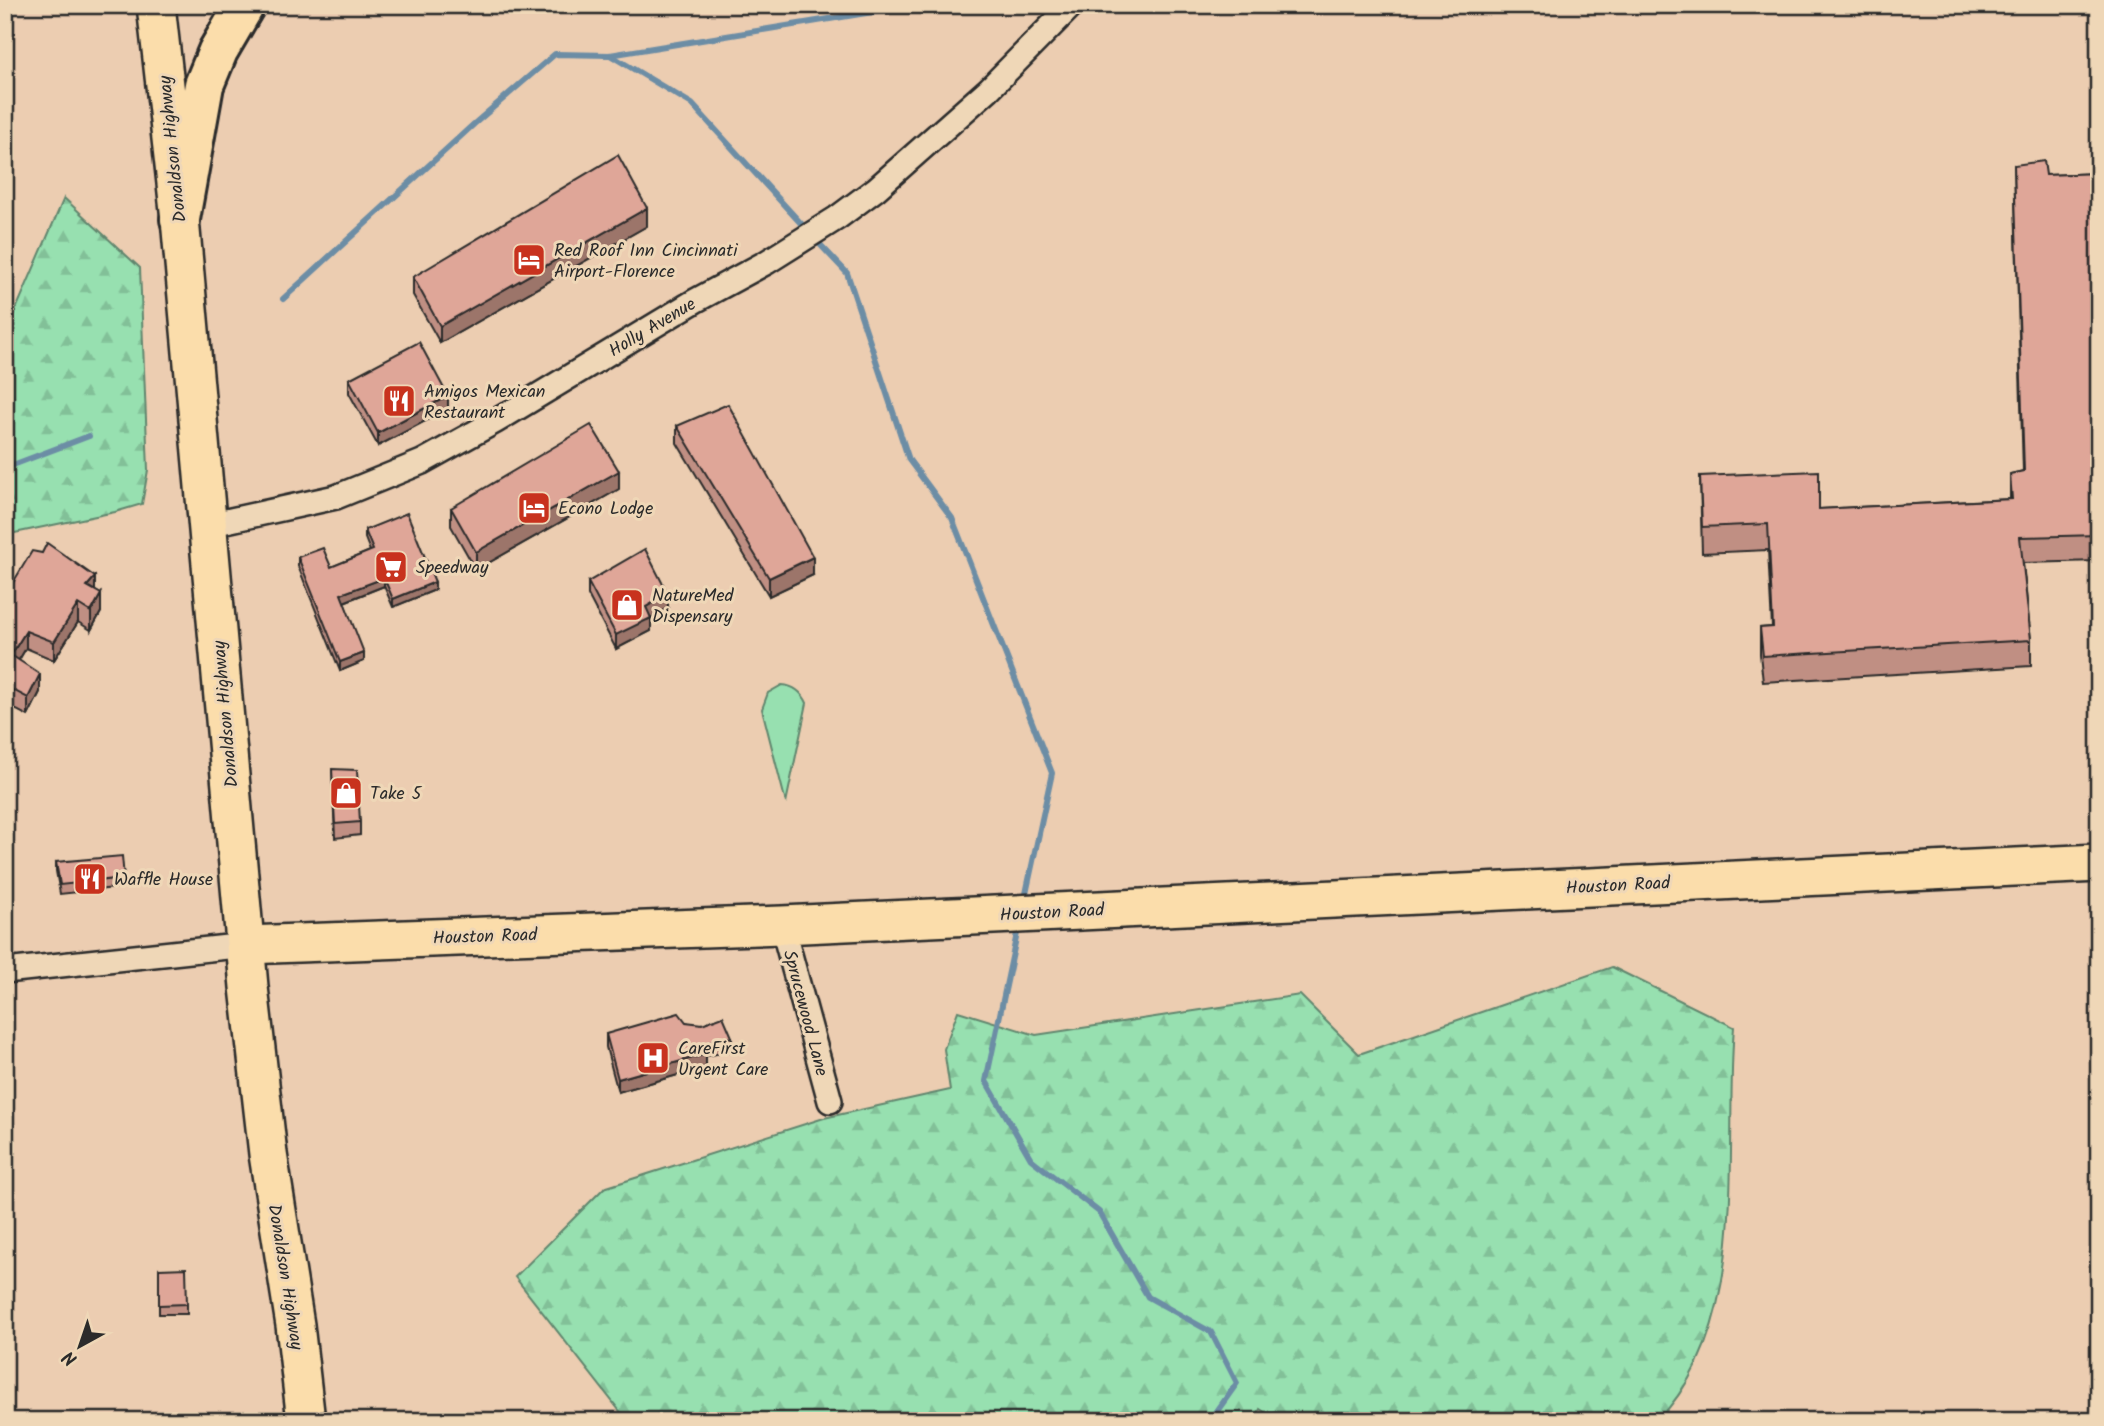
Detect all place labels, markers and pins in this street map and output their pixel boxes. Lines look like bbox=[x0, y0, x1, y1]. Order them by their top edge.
place label: Red Roof Inn Cincinnati Airport-Florence bbox=[554, 237, 738, 287]
hotel icon: Red Roof Inn Cincinnati Airport-Florence bbox=[510, 241, 548, 279]
place label: Amigos Mexican Restaurant bbox=[424, 378, 545, 428]
restaurant icon: Amigos Mexican Restaurant bbox=[380, 382, 418, 420]
hotel icon: Econo Lodge bbox=[515, 489, 553, 527]
place label: Econo Lodge bbox=[558, 495, 653, 524]
supermarket icon: Speedway bbox=[372, 548, 410, 586]
place label: Speedway bbox=[416, 554, 489, 583]
place label: NatureMed Dispensary bbox=[652, 582, 735, 632]
shop icon: NatureMed Dispensary bbox=[608, 586, 646, 624]
shop icon: Take 5 bbox=[327, 774, 365, 812]
place label: Take 5 bbox=[370, 780, 423, 809]
restaurant icon: Waffle House bbox=[71, 860, 109, 898]
place label: Waffle House bbox=[114, 866, 213, 895]
place label: CareFirst Urgent Care bbox=[678, 1035, 768, 1085]
hospital icon: CareFirst Urgent Care bbox=[634, 1039, 672, 1077]

